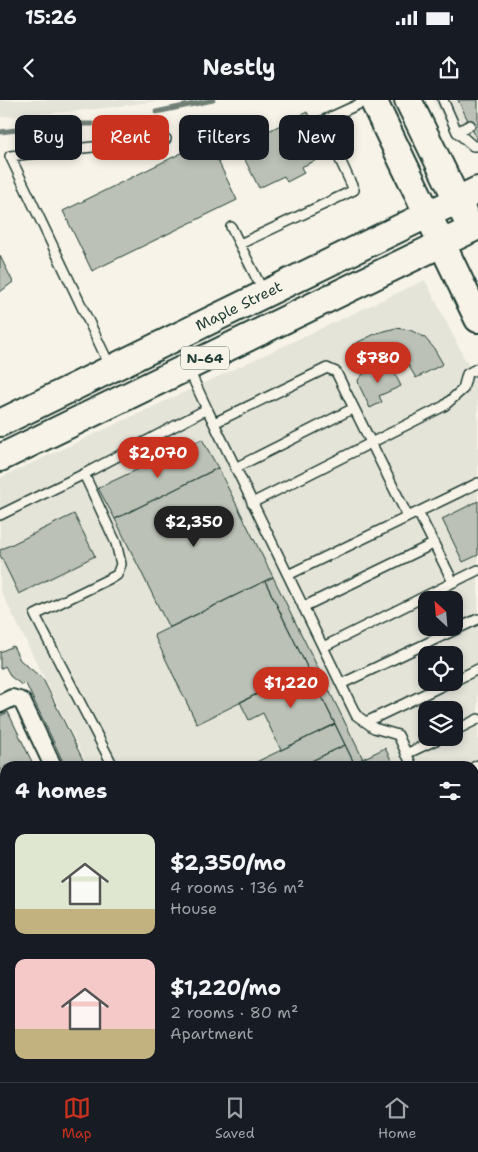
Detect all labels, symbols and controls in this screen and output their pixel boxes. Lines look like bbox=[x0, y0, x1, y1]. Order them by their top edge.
text: 15:26 bbox=[25, 5, 77, 30]
text: Nestly bbox=[202, 53, 276, 82]
icon: back bbox=[15, 54, 43, 82]
icon: share bbox=[435, 54, 463, 82]
chip: Buy bbox=[15, 115, 82, 160]
chip: Rent bbox=[92, 115, 169, 160]
chip: Filters bbox=[179, 115, 269, 160]
chip: New bbox=[279, 115, 354, 160]
street label: Maple Street bbox=[192, 276, 286, 336]
pin: $780 bbox=[348, 342, 408, 384]
road number: N-64 bbox=[181, 347, 229, 370]
text: $780 bbox=[356, 347, 400, 368]
pin: $2,070 bbox=[117, 436, 199, 479]
text: $2,070 bbox=[129, 442, 187, 463]
pin: $2,350 bbox=[153, 506, 235, 548]
text: $2,350 bbox=[165, 511, 223, 532]
north arrow bbox=[418, 591, 462, 636]
map controls bbox=[418, 591, 463, 746]
button: locate bbox=[418, 646, 463, 691]
pin: $1,220 bbox=[250, 666, 332, 709]
text: $1,220 bbox=[264, 672, 318, 693]
button: layers bbox=[418, 701, 463, 746]
text: 4 homes bbox=[15, 777, 107, 805]
icon: filters bbox=[436, 777, 464, 805]
text: $2,350/mo bbox=[170, 849, 286, 877]
icon: home bbox=[55, 854, 115, 914]
text: 4 rooms · 136 m² bbox=[170, 877, 304, 898]
text: House bbox=[170, 898, 217, 919]
text: $1,220/mo bbox=[170, 974, 281, 1002]
icon: home bbox=[55, 979, 115, 1039]
text: 2 rooms · 80 m² bbox=[170, 1002, 298, 1023]
text: Apartment bbox=[170, 1023, 253, 1044]
tab: Map bbox=[62, 1094, 92, 1142]
tab: Saved bbox=[215, 1094, 255, 1142]
tab: Home bbox=[378, 1094, 416, 1142]

